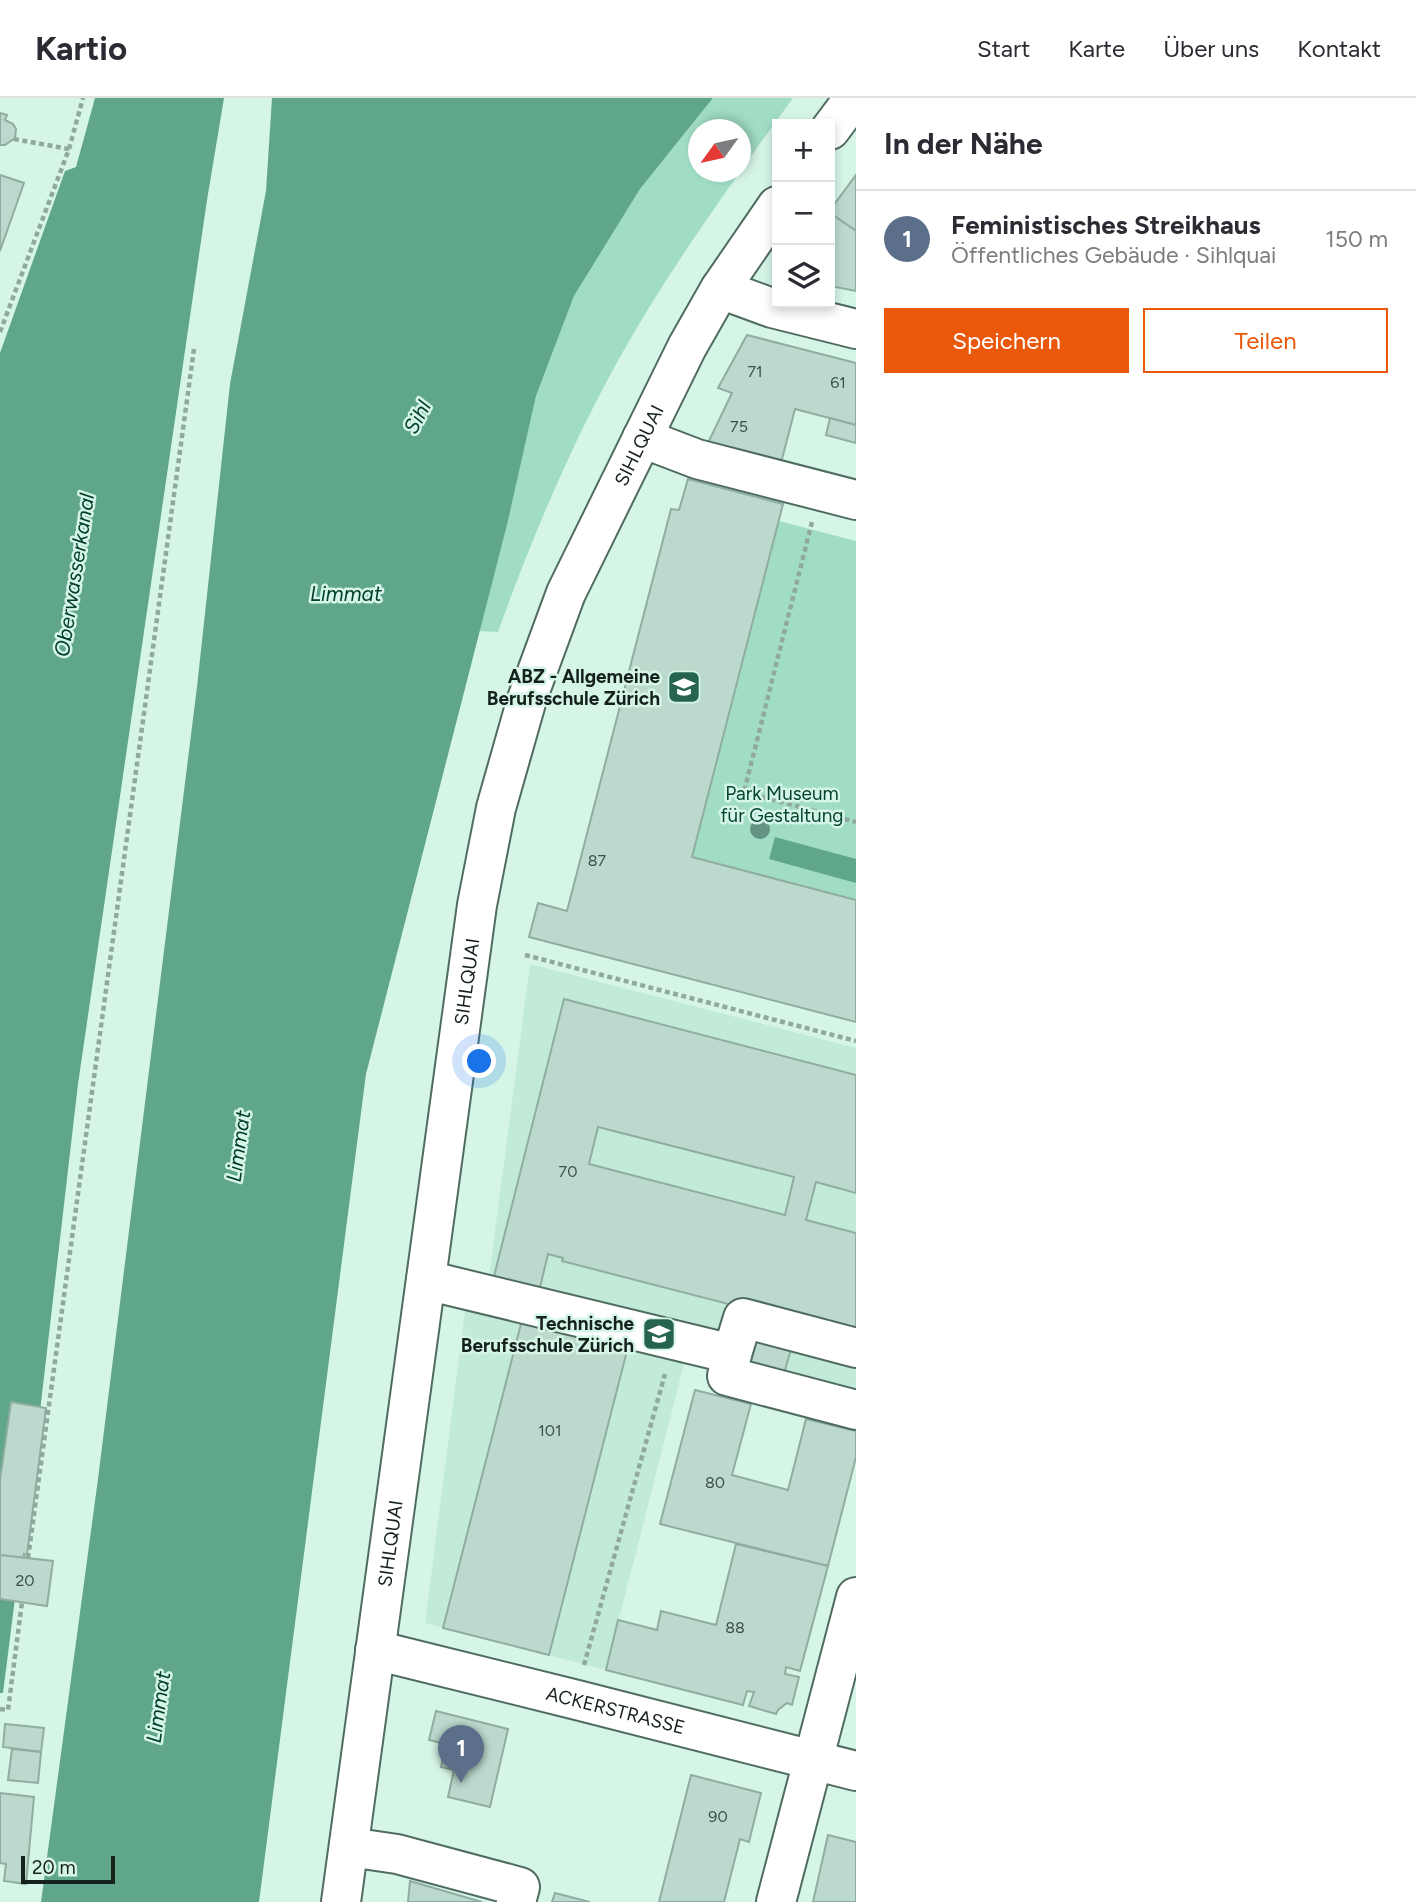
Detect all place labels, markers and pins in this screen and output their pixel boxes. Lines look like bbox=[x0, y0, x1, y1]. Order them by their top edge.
place label: ABZ - Allgemeine Berufsschule Zürich bbox=[487, 665, 660, 710]
school or university icon: ABZ - Allgemeine Berufsschule Zürich bbox=[665, 668, 703, 706]
place label: Technische Berufsschule Zürich bbox=[461, 1312, 634, 1357]
school or university icon: Technische Berufsschule Zürich bbox=[640, 1315, 678, 1353]
pin: 1 bbox=[438, 1725, 484, 1783]

